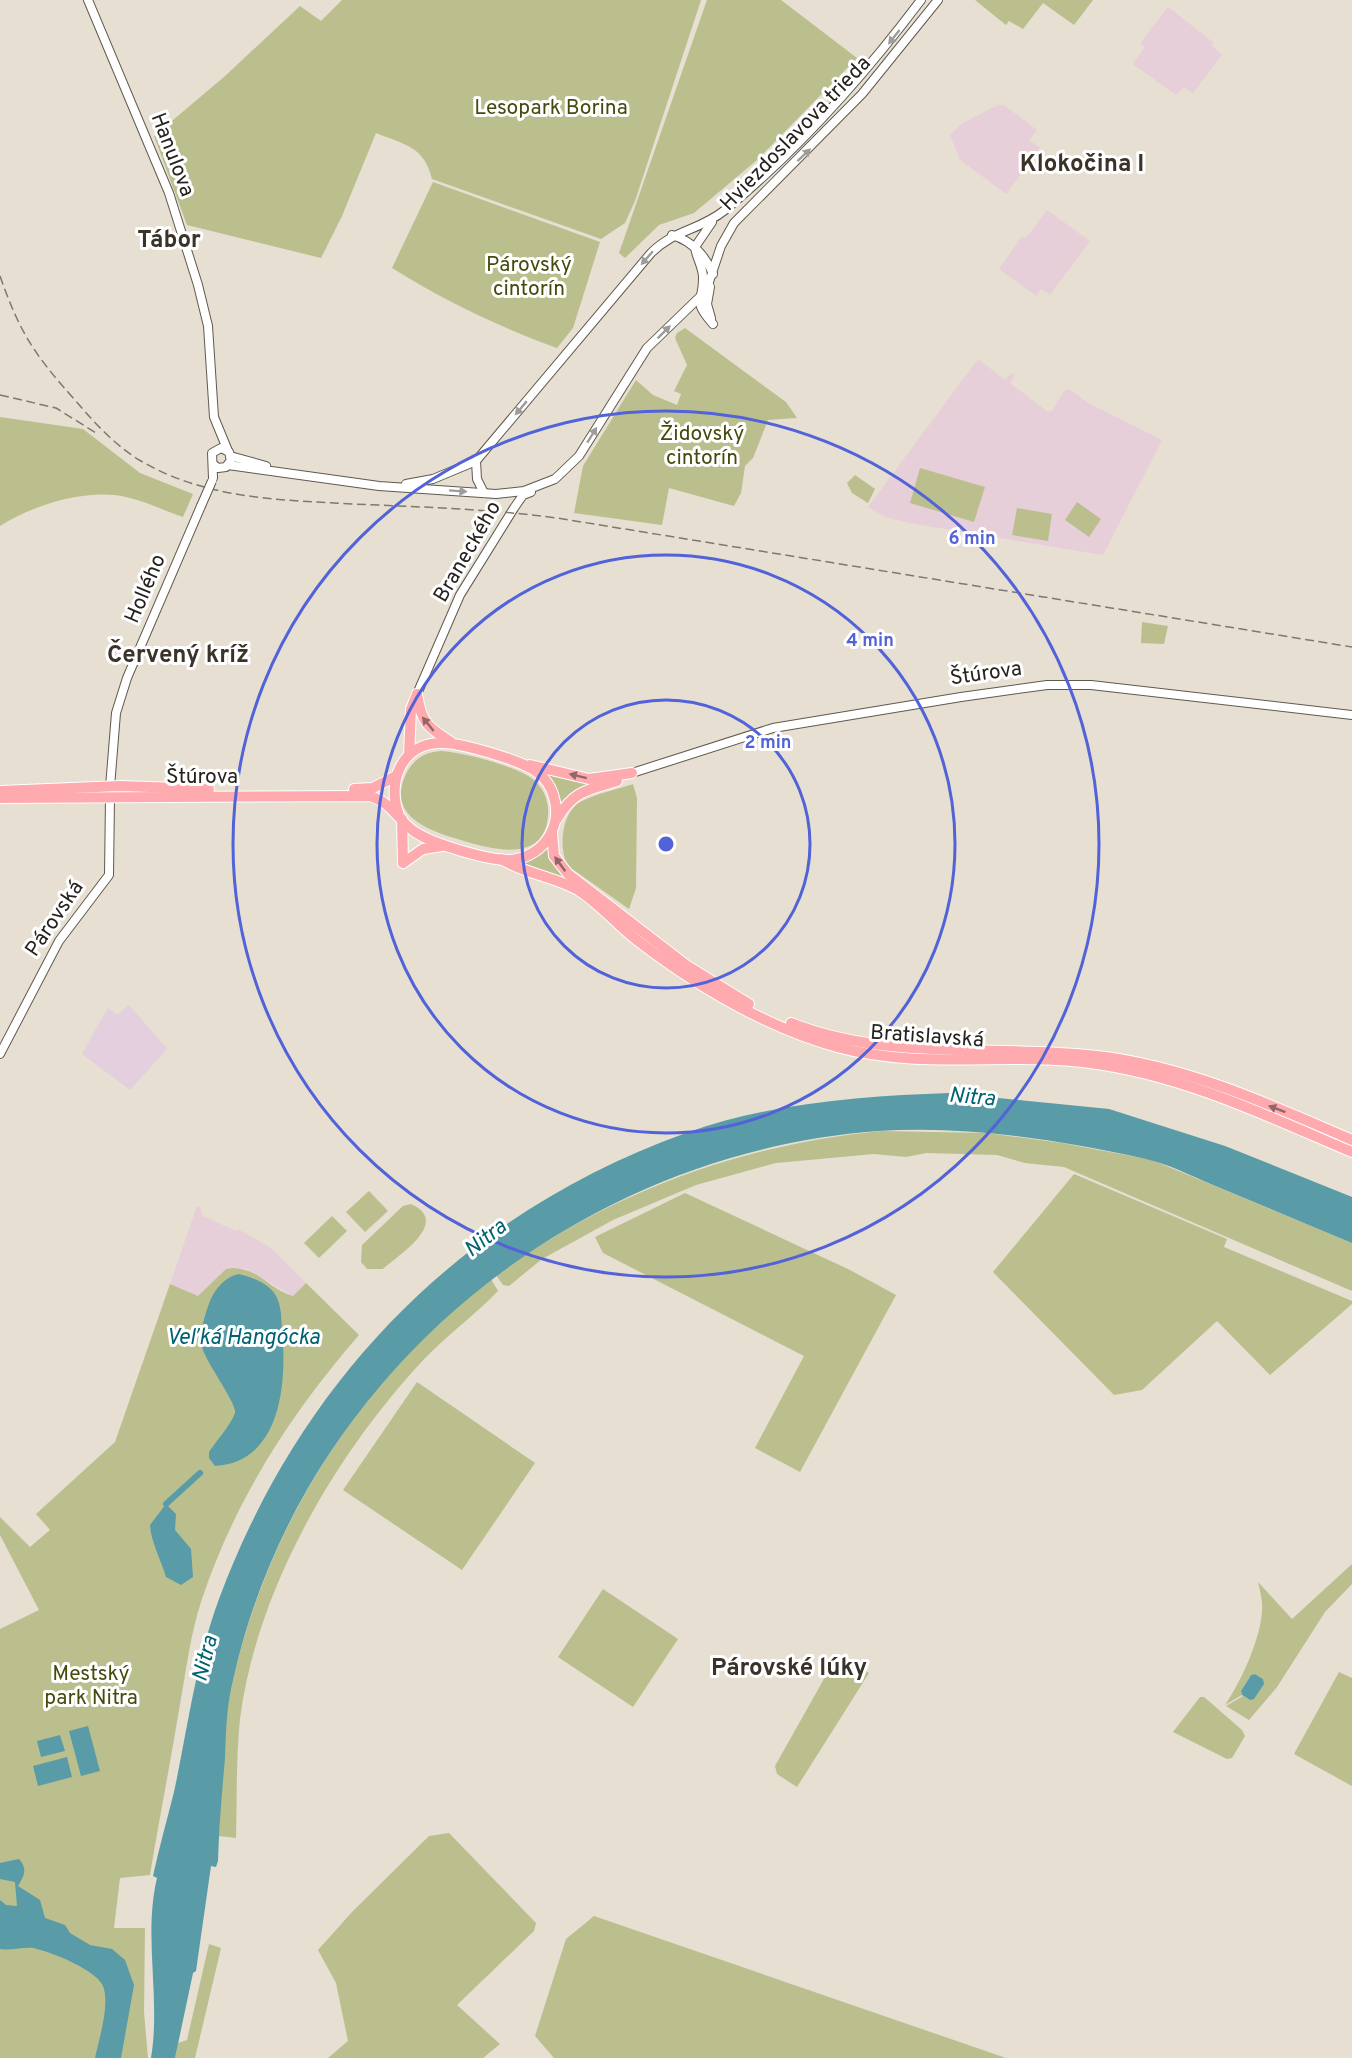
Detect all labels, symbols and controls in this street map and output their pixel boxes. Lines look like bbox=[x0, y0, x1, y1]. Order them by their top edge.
one-way arrow bbox=[887, 29, 900, 45]
street label: Hviezdoslavova trieda bbox=[715, 51, 877, 217]
park label: Lesopark Borina bbox=[474, 95, 628, 122]
street label: Hanulova bbox=[144, 109, 200, 201]
one-way arrow bbox=[796, 149, 811, 162]
district label: Klokočina I bbox=[1020, 150, 1144, 180]
district label: Tábor bbox=[137, 226, 201, 256]
one-way arrow bbox=[640, 250, 653, 266]
park label: Párovský cintorín bbox=[486, 252, 572, 303]
one-way arrow bbox=[656, 325, 670, 339]
one-way arrow bbox=[515, 400, 528, 415]
park label: Židovský cintorín bbox=[660, 420, 744, 472]
one-way arrow bbox=[587, 427, 598, 443]
one-way arrow bbox=[449, 486, 468, 496]
street label: Braneckého bbox=[428, 496, 508, 608]
text: 6 min bbox=[948, 528, 996, 551]
street label: Hollého bbox=[119, 550, 173, 628]
text: 4 min bbox=[846, 630, 894, 653]
district label: Červený kríž bbox=[107, 639, 249, 671]
street label: Štúrova bbox=[948, 655, 1024, 692]
one-way arrow bbox=[421, 716, 434, 732]
text: 2 min bbox=[744, 732, 792, 755]
street label: Štúrova bbox=[166, 763, 238, 791]
one-way arrow bbox=[569, 771, 588, 781]
centre of rings bbox=[656, 834, 676, 854]
one-way arrow bbox=[554, 857, 566, 873]
street label: Párovská bbox=[20, 876, 90, 962]
street label: Bratislavská bbox=[869, 1020, 985, 1054]
water label: Nitra bbox=[948, 1083, 997, 1114]
one-way arrow bbox=[1268, 1103, 1286, 1113]
water label: Nitra bbox=[459, 1214, 513, 1264]
water label: Veľká Hangócka bbox=[166, 1325, 321, 1352]
water label: Nitra bbox=[187, 1633, 225, 1685]
district label: Párovské lúky bbox=[711, 1654, 867, 1684]
park label: Mestský park Nitra bbox=[44, 1661, 138, 1712]

